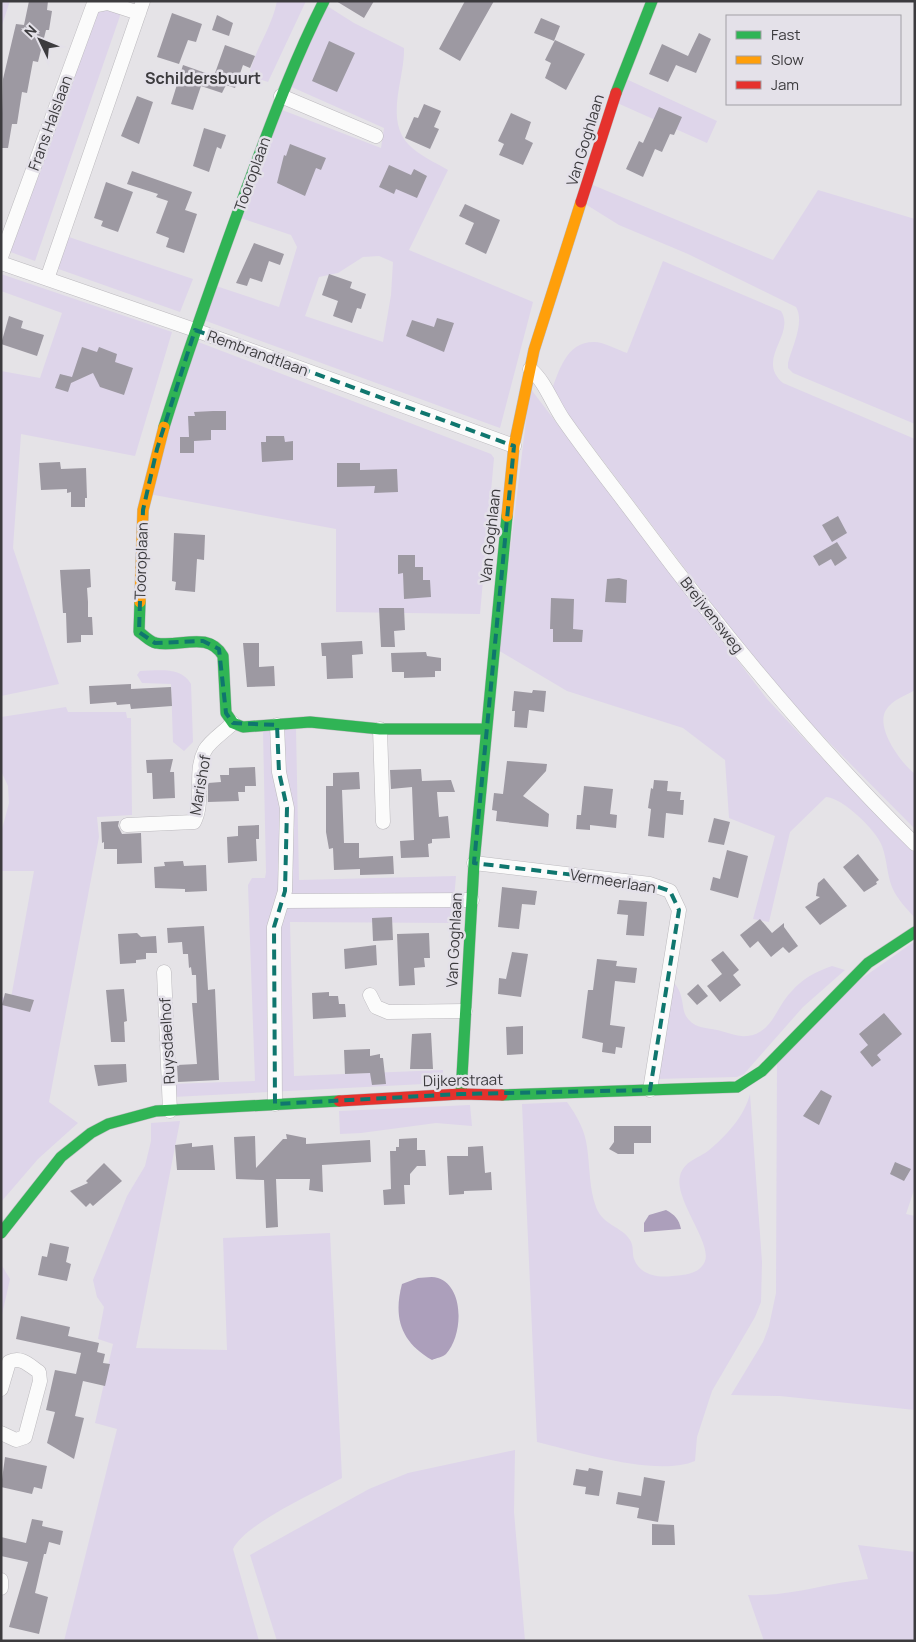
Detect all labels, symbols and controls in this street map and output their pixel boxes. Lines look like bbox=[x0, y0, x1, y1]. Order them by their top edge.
north arrow bbox=[15, 15, 65, 65]
legend bbox=[726, 15, 901, 105]
text: N bbox=[20, 21, 41, 41]
text: Fast bbox=[771, 24, 800, 45]
text: Slow bbox=[771, 49, 804, 70]
district label: Schildersbuurt bbox=[145, 67, 261, 89]
street label: Frans Halslaan bbox=[23, 72, 77, 174]
text: Jam bbox=[771, 74, 799, 95]
street label: Van Goghlaan bbox=[561, 91, 609, 188]
street label: Tooroplaan bbox=[229, 134, 275, 214]
street label: Rembrandtlaan bbox=[205, 325, 311, 381]
street label: Van Goghlaan bbox=[475, 488, 505, 584]
street label: Tooroplaan bbox=[129, 522, 153, 600]
street label: Breijvensweg bbox=[676, 572, 748, 658]
street label: Marishof bbox=[184, 753, 216, 817]
street label: Vermeerlaan bbox=[568, 864, 658, 898]
street label: Van Goghlaan bbox=[441, 892, 467, 988]
street label: Ruysdaelhof bbox=[154, 996, 180, 1085]
street label: Dijkerstraat bbox=[423, 1069, 503, 1091]

